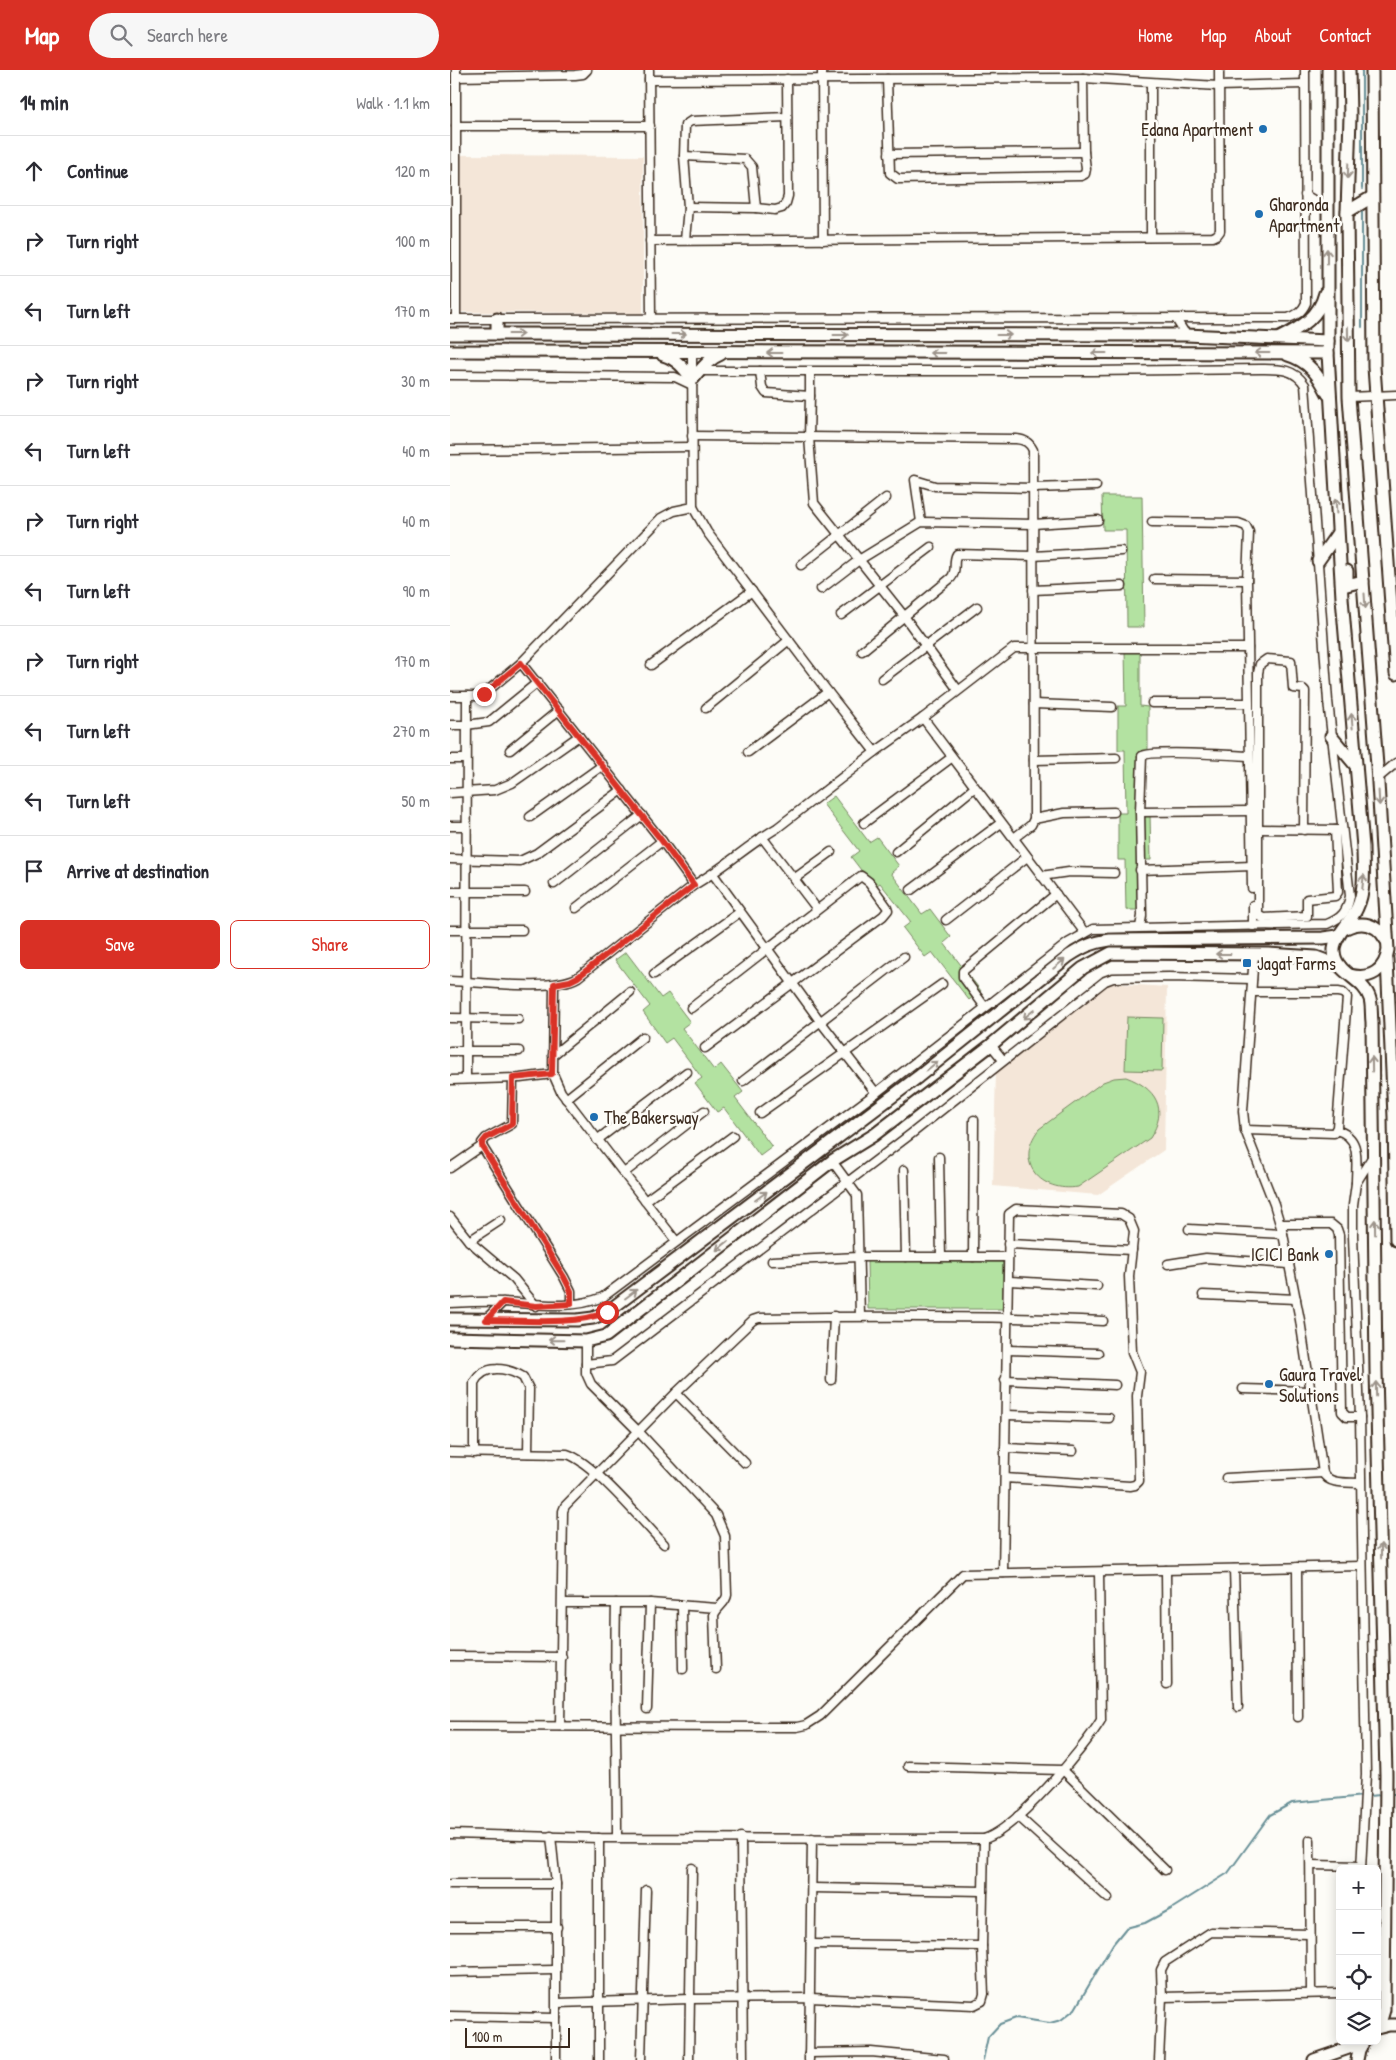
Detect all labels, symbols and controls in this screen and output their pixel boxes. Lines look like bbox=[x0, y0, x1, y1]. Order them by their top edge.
search box bbox=[89, 13, 439, 58]
text: Map bbox=[25, 19, 59, 51]
icon: search bbox=[107, 21, 135, 49]
text: Search here bbox=[147, 22, 228, 48]
text: Home bbox=[1138, 23, 1173, 48]
text: Map bbox=[1201, 23, 1226, 48]
text: About bbox=[1254, 23, 1291, 48]
text: Contact bbox=[1319, 23, 1371, 48]
text: 14 min bbox=[20, 88, 69, 117]
text: Walk · 1.1 km bbox=[356, 92, 430, 114]
place label: Edana Apartment bbox=[1141, 117, 1254, 142]
marker: Edana Apartment bbox=[1257, 123, 1269, 135]
icon: ahead bbox=[20, 157, 48, 185]
text: Continue bbox=[67, 158, 128, 184]
text: 120 m bbox=[395, 160, 430, 182]
one-way arrow bbox=[1344, 163, 1353, 179]
place label: Gharonda Apartment bbox=[1269, 192, 1340, 238]
marker: Gharonda Apartment bbox=[1253, 208, 1265, 220]
icon: right bbox=[20, 227, 48, 255]
text: Turn right bbox=[67, 228, 138, 254]
text: 100 m bbox=[395, 230, 430, 252]
one-way arrow bbox=[1322, 249, 1332, 265]
icon: left bbox=[20, 297, 48, 325]
text: Turn left bbox=[67, 298, 130, 324]
text: 170 m bbox=[395, 300, 430, 322]
one-way arrow bbox=[1343, 325, 1353, 341]
one-way arrow bbox=[508, 329, 524, 339]
one-way arrow bbox=[670, 329, 686, 339]
one-way arrow bbox=[832, 330, 849, 340]
one-way arrow bbox=[995, 330, 1011, 340]
one-way arrow bbox=[767, 348, 783, 358]
one-way arrow bbox=[929, 348, 946, 358]
one-way arrow bbox=[1092, 348, 1108, 358]
one-way arrow bbox=[1254, 348, 1270, 358]
icon: right bbox=[20, 367, 48, 395]
text: Turn right bbox=[67, 368, 138, 394]
text: 30 m bbox=[401, 370, 430, 392]
icon: left bbox=[20, 437, 48, 465]
text: Turn left bbox=[67, 438, 130, 464]
text: 40 m bbox=[402, 440, 430, 462]
one-way arrow bbox=[1331, 498, 1340, 514]
icon: right bbox=[20, 507, 48, 535]
text: Turn right bbox=[67, 508, 138, 534]
text: 40 m bbox=[402, 510, 430, 532]
icon: left bbox=[20, 577, 48, 605]
text: Turn left bbox=[67, 578, 130, 604]
text: 90 m bbox=[402, 580, 430, 602]
one-way arrow bbox=[1360, 592, 1369, 608]
icon: right bbox=[20, 647, 48, 675]
text: Turn right bbox=[67, 648, 138, 674]
text: 170 m bbox=[395, 650, 430, 672]
route end bbox=[473, 683, 496, 706]
one-way arrow bbox=[1348, 713, 1357, 729]
icon: left bbox=[20, 717, 48, 745]
text: Turn left bbox=[67, 718, 130, 744]
text: 270 m bbox=[393, 720, 430, 742]
icon: left bbox=[20, 787, 48, 815]
text: Turn left bbox=[67, 788, 130, 814]
one-way arrow bbox=[1375, 789, 1384, 805]
text: 50 m bbox=[402, 790, 430, 812]
icon: arrive bbox=[20, 857, 48, 885]
text: Arrive at destination bbox=[67, 858, 209, 884]
one-way arrow bbox=[1358, 875, 1367, 891]
button: Save bbox=[20, 920, 220, 969]
button: Share bbox=[230, 920, 430, 969]
one-way arrow bbox=[1215, 949, 1232, 959]
place label: Jagat Farms bbox=[1257, 951, 1336, 976]
marker: Jagat Farms bbox=[1241, 957, 1253, 969]
one-way arrow bbox=[1052, 959, 1065, 970]
one-way arrow bbox=[1022, 1008, 1035, 1020]
one-way arrow bbox=[1368, 1056, 1377, 1072]
one-way arrow bbox=[925, 1060, 938, 1071]
place label: The Bakersway bbox=[604, 1105, 699, 1130]
marker: The Bakersway bbox=[588, 1111, 600, 1123]
one-way arrow bbox=[754, 1191, 768, 1201]
one-way arrow bbox=[1370, 1219, 1379, 1235]
one-way arrow bbox=[716, 1241, 729, 1252]
place label: ICICI Bank bbox=[1251, 1242, 1320, 1267]
marker: ICICI Bank bbox=[1323, 1248, 1335, 1260]
one-way arrow bbox=[624, 1288, 637, 1299]
route start bbox=[596, 1301, 619, 1324]
one-way arrow bbox=[548, 1335, 564, 1345]
place label: Gaura Travel Solutions bbox=[1279, 1362, 1362, 1408]
marker: Gaura Travel Solutions bbox=[1263, 1378, 1275, 1390]
one-way arrow bbox=[1372, 1381, 1381, 1397]
one-way arrow bbox=[1376, 1544, 1385, 1560]
map controls bbox=[1336, 1865, 1381, 2045]
button: + bbox=[1336, 1865, 1381, 1910]
button: − bbox=[1336, 1910, 1381, 1955]
button: locate bbox=[1336, 1955, 1381, 2000]
button: layers bbox=[1336, 2000, 1381, 2045]
scale bar bbox=[465, 2025, 570, 2048]
text: 100 m bbox=[472, 2027, 502, 2046]

